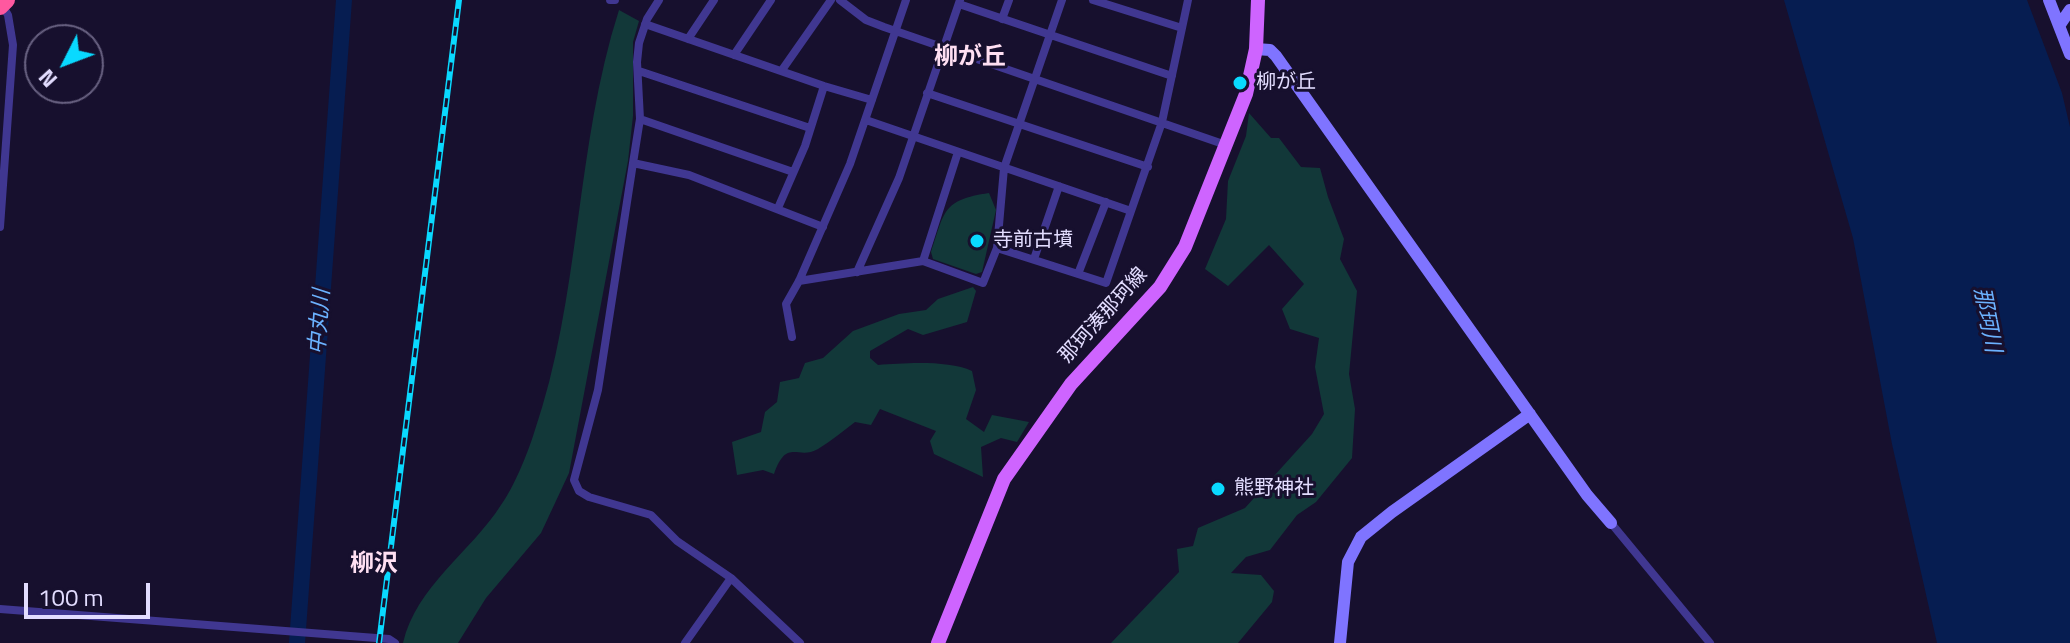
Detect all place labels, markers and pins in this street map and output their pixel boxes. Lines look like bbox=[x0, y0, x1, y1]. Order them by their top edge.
place label: 柳が丘 bbox=[1256, 71, 1316, 95]
marker: 柳が丘 bbox=[1231, 74, 1249, 92]
place label: 寺前古墳 bbox=[993, 229, 1073, 253]
marker: 寺前古墳 bbox=[968, 232, 986, 250]
place label: 熊野神社 bbox=[1234, 477, 1314, 501]
marker: 熊野神社 bbox=[1209, 480, 1227, 498]

